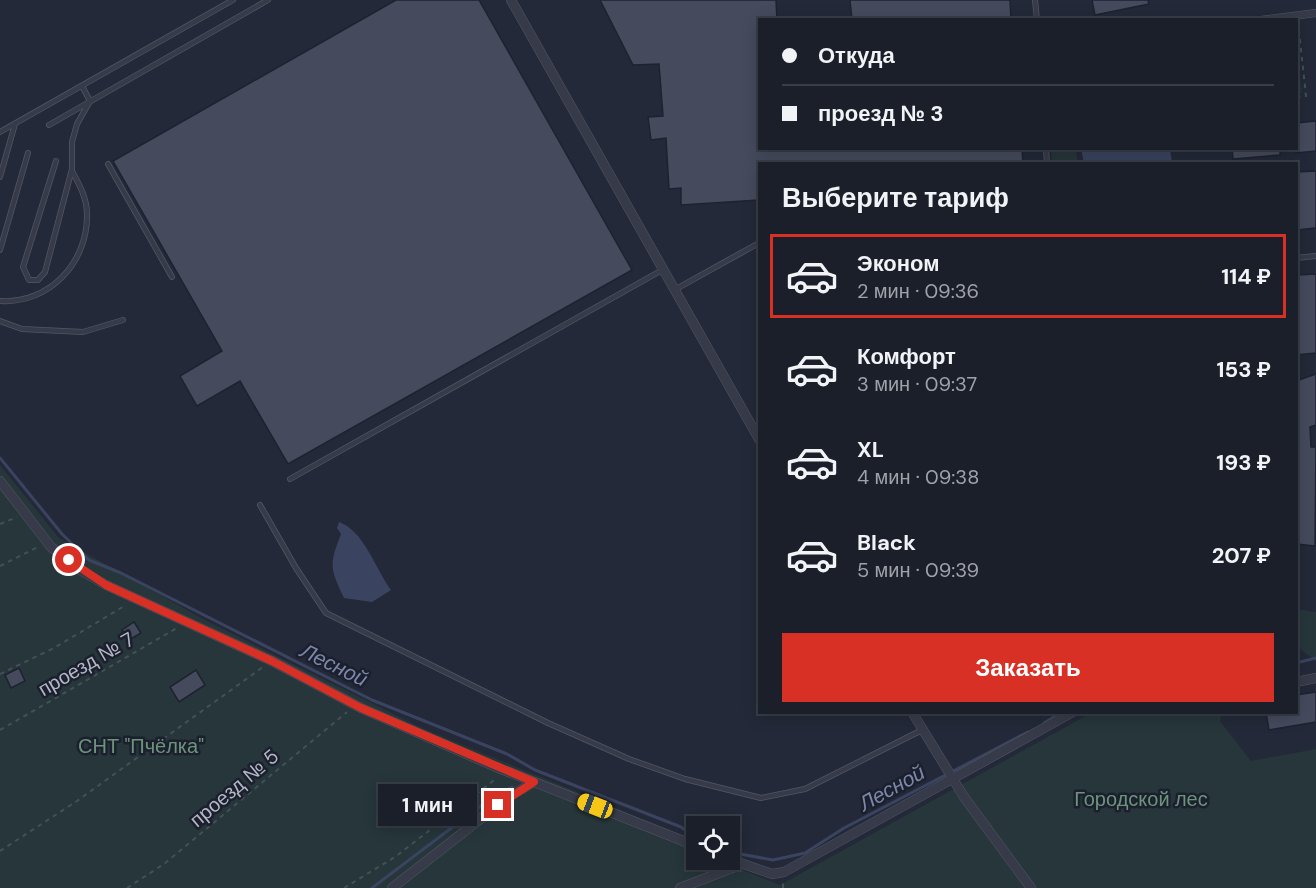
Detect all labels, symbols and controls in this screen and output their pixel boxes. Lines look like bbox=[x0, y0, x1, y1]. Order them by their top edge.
text: Откуда bbox=[818, 41, 895, 70]
text: проезд № 3 bbox=[818, 99, 943, 128]
text: Выберите тариф bbox=[782, 180, 1009, 215]
icon: car bbox=[785, 249, 839, 303]
text: Эконом bbox=[857, 249, 940, 278]
text: 114 ₽ bbox=[1221, 262, 1271, 291]
text: 2 мин · 09:36 bbox=[857, 278, 979, 304]
icon: car bbox=[785, 342, 839, 396]
text: Комфорт bbox=[857, 342, 956, 371]
text: 153 ₽ bbox=[1216, 355, 1271, 384]
text: 3 мин · 09:37 bbox=[857, 371, 977, 397]
icon: car bbox=[785, 435, 839, 489]
text: XL bbox=[857, 435, 884, 464]
text: 193 ₽ bbox=[1216, 448, 1271, 477]
text: 4 мин · 09:38 bbox=[857, 464, 979, 490]
icon: car bbox=[785, 528, 839, 582]
text: Black bbox=[857, 528, 916, 557]
text: 207 ₽ bbox=[1212, 541, 1271, 570]
route start bbox=[55, 546, 82, 573]
text: 5 мин · 09:39 bbox=[857, 557, 979, 583]
street label: проезд № 7 bbox=[33, 626, 139, 702]
button: Заказать bbox=[782, 633, 1274, 702]
water label: Лесной bbox=[294, 636, 372, 693]
park label: СНТ "Пчёлка" bbox=[78, 733, 204, 759]
street label: проезд № 5 bbox=[184, 743, 284, 833]
water label: Лесной bbox=[852, 758, 930, 818]
callout: 1 мин bbox=[378, 784, 477, 826]
park label: Городской лес bbox=[1074, 786, 1208, 812]
route end bbox=[484, 791, 511, 818]
car bbox=[575, 791, 615, 821]
text: 1 мин bbox=[402, 792, 453, 818]
map controls bbox=[686, 816, 740, 870]
button: locate bbox=[686, 816, 740, 870]

